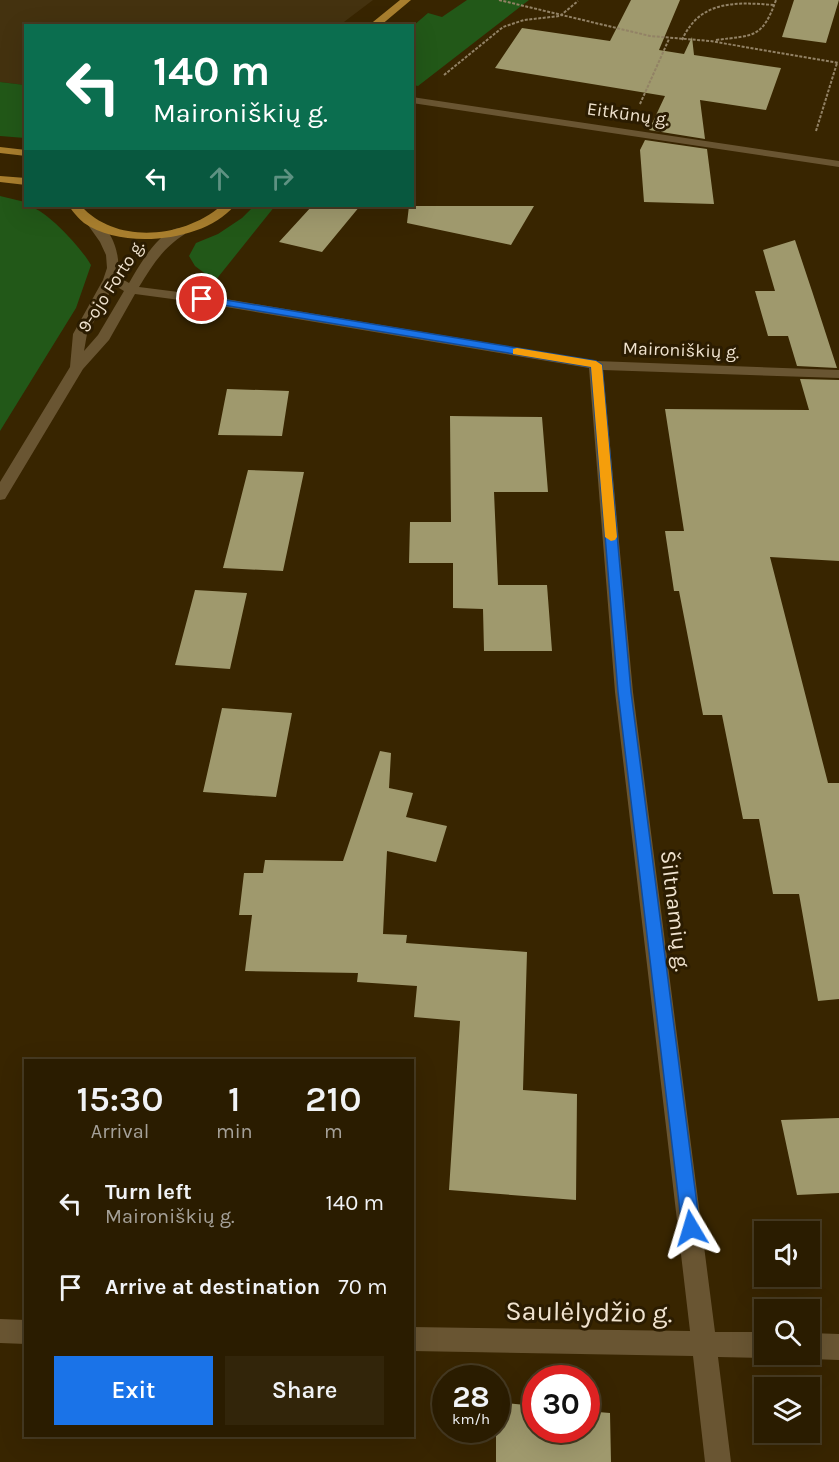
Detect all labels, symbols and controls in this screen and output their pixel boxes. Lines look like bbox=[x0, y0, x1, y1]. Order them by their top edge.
text: 140 m bbox=[153, 46, 270, 96]
icon: left bbox=[54, 48, 132, 126]
text: Maironiškių g. bbox=[153, 97, 328, 129]
street label: Eitkūnų g. bbox=[586, 97, 670, 131]
icon: left bbox=[140, 162, 173, 195]
icon: ahead bbox=[203, 162, 236, 195]
icon: right bbox=[266, 162, 299, 195]
street label: 9-ojo Forto g. bbox=[73, 236, 149, 336]
pin bbox=[176, 273, 227, 324]
icon: arrive bbox=[185, 282, 218, 315]
street label: Maironiškių g. bbox=[622, 337, 740, 363]
street label: Šiltnamių g. bbox=[655, 849, 696, 973]
text: 15:30 bbox=[76, 1078, 164, 1120]
text: 1 bbox=[228, 1078, 241, 1120]
text: 210 bbox=[305, 1078, 362, 1120]
text: Arrival bbox=[91, 1120, 149, 1143]
text: min bbox=[216, 1120, 253, 1143]
text: m bbox=[324, 1120, 343, 1143]
text: Turn left bbox=[105, 1179, 192, 1205]
icon: left bbox=[54, 1187, 87, 1220]
text: 140 m bbox=[326, 1190, 384, 1216]
position arrow bbox=[659, 1196, 723, 1260]
text: Maironiškių g. bbox=[105, 1205, 235, 1228]
map controls bbox=[754, 1221, 820, 1443]
button: sound bbox=[754, 1221, 820, 1287]
icon: arrive bbox=[54, 1271, 87, 1304]
text: Arrive at destination bbox=[105, 1274, 320, 1300]
text: 70 m bbox=[338, 1274, 388, 1300]
street label: Saulėlydžio g. bbox=[505, 1295, 673, 1329]
button: search bbox=[754, 1299, 820, 1365]
button: Exit bbox=[54, 1356, 213, 1425]
button: Share bbox=[225, 1356, 384, 1425]
speed limit sign: 30 bbox=[522, 1365, 600, 1443]
button: layers bbox=[754, 1377, 820, 1443]
text: 28 bbox=[452, 1379, 490, 1415]
text: km/h bbox=[452, 1410, 490, 1428]

